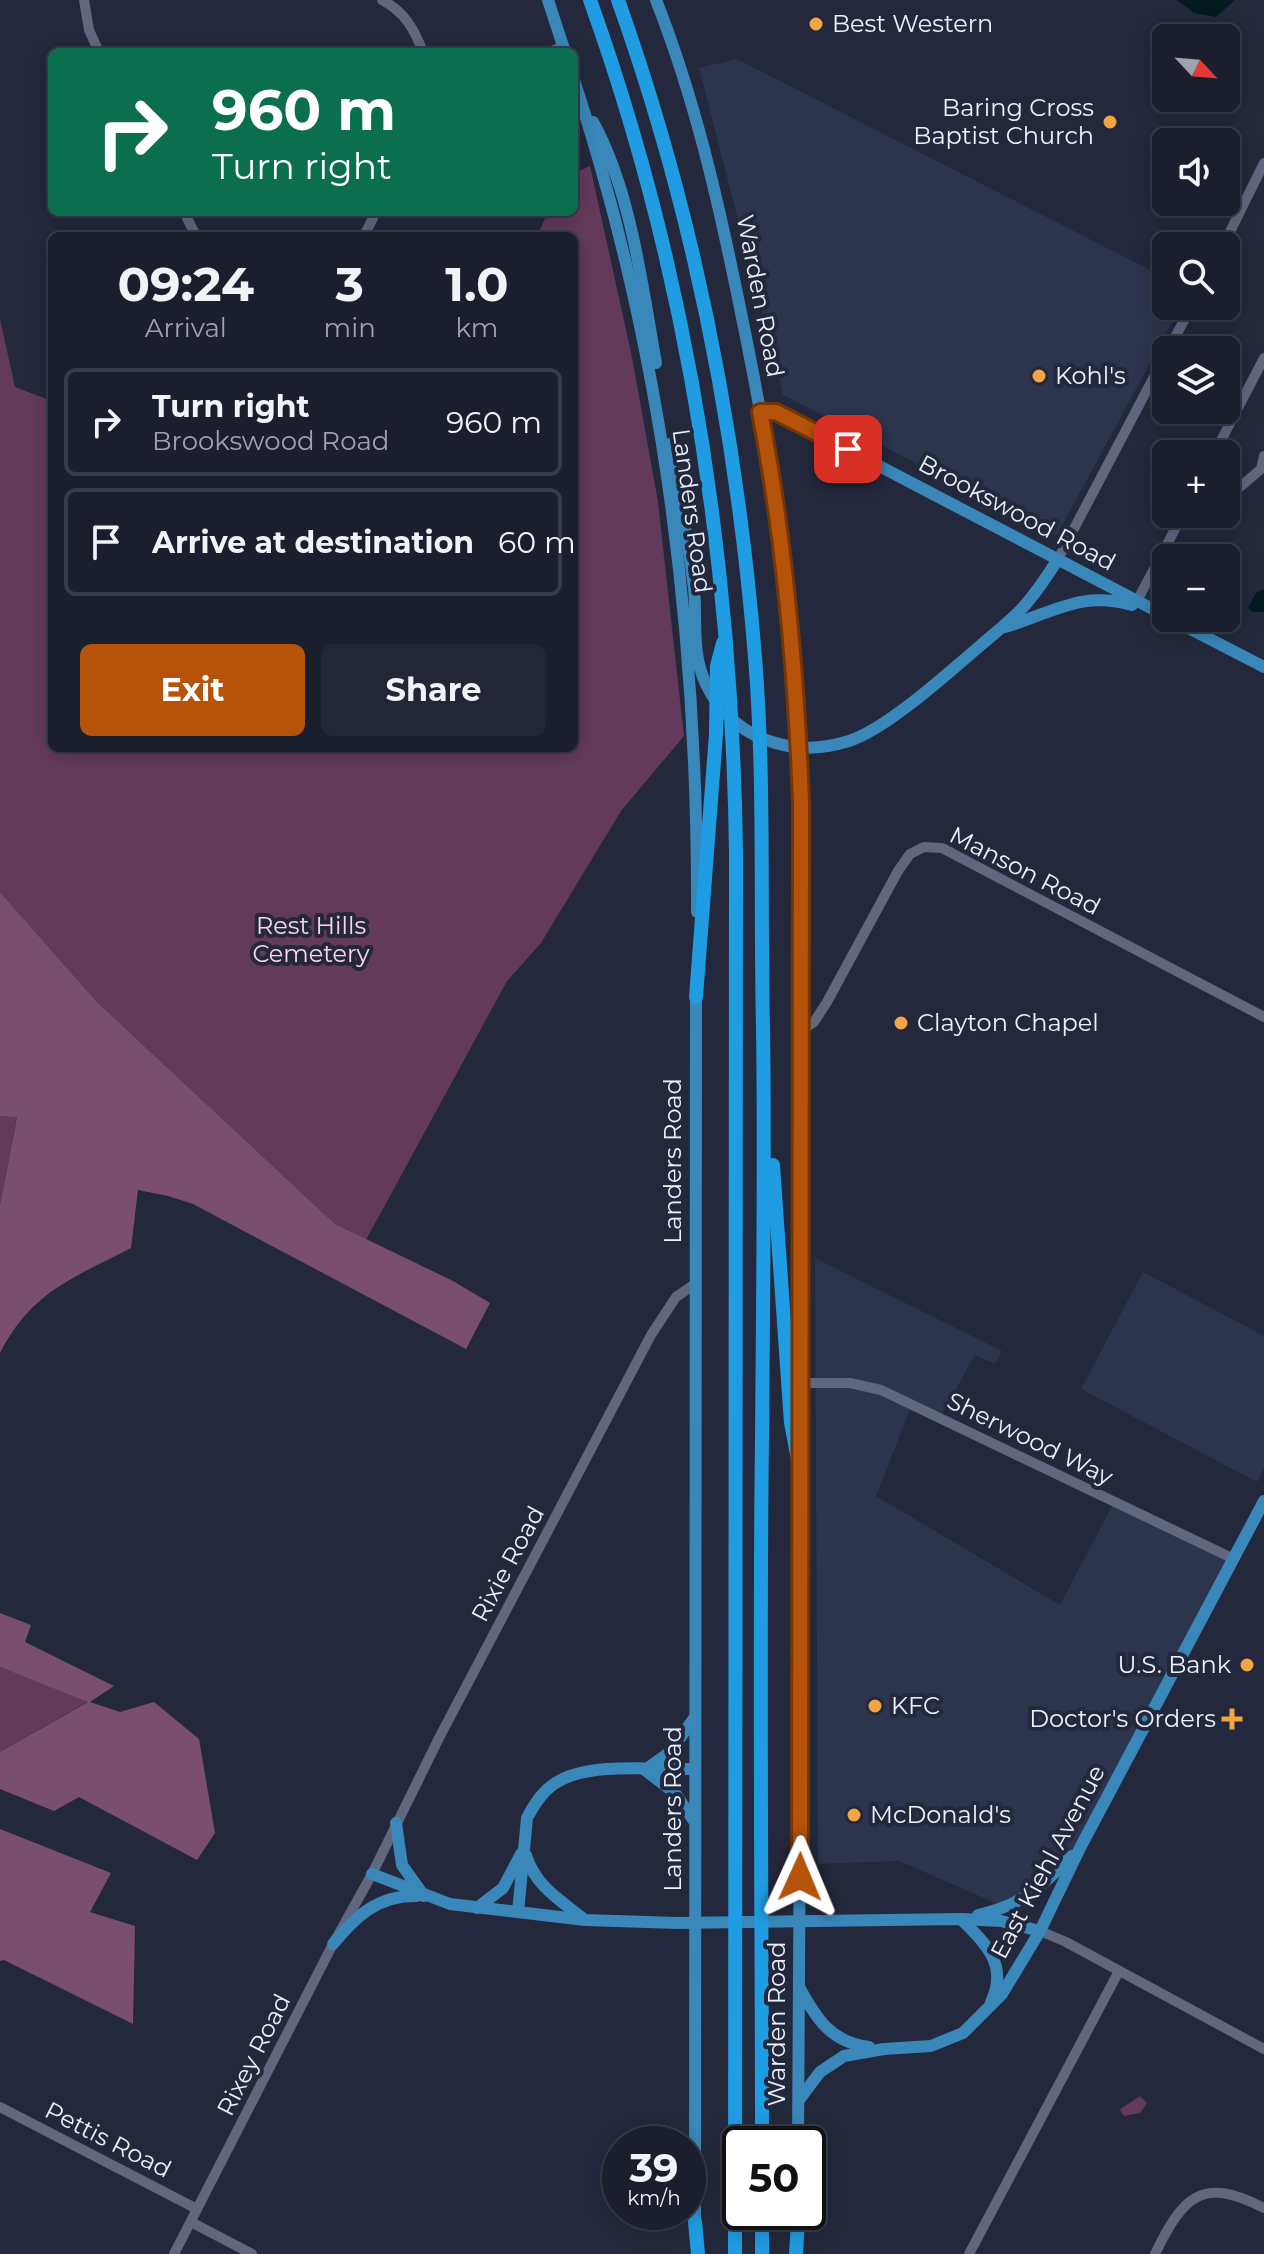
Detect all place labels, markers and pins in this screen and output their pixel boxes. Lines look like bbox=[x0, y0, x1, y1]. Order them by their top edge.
place label: Best Western bbox=[832, 9, 993, 38]
marker: Best Western bbox=[807, 15, 825, 33]
place label: Baring Cross Baptist Church bbox=[913, 93, 1094, 150]
marker: Baring Cross Baptist Church bbox=[1101, 113, 1119, 131]
place label: Kohl's bbox=[1055, 361, 1126, 390]
marker: Kohl's bbox=[1030, 367, 1048, 385]
pin bbox=[814, 415, 882, 483]
place label: Clayton Chapel bbox=[917, 1008, 1099, 1037]
marker: Clayton Chapel bbox=[892, 1014, 910, 1032]
place label: U.S. Bank bbox=[1117, 1650, 1232, 1679]
marker: U.S. Bank bbox=[1238, 1656, 1256, 1674]
place label: KFC bbox=[891, 1691, 940, 1720]
marker: KFC bbox=[866, 1697, 884, 1715]
place label: Doctor's Orders bbox=[1029, 1704, 1216, 1733]
marker: Doctor's Orders bbox=[1223, 1710, 1241, 1728]
place label: McDonald's bbox=[870, 1800, 1011, 1829]
marker: McDonald's bbox=[845, 1806, 863, 1824]

